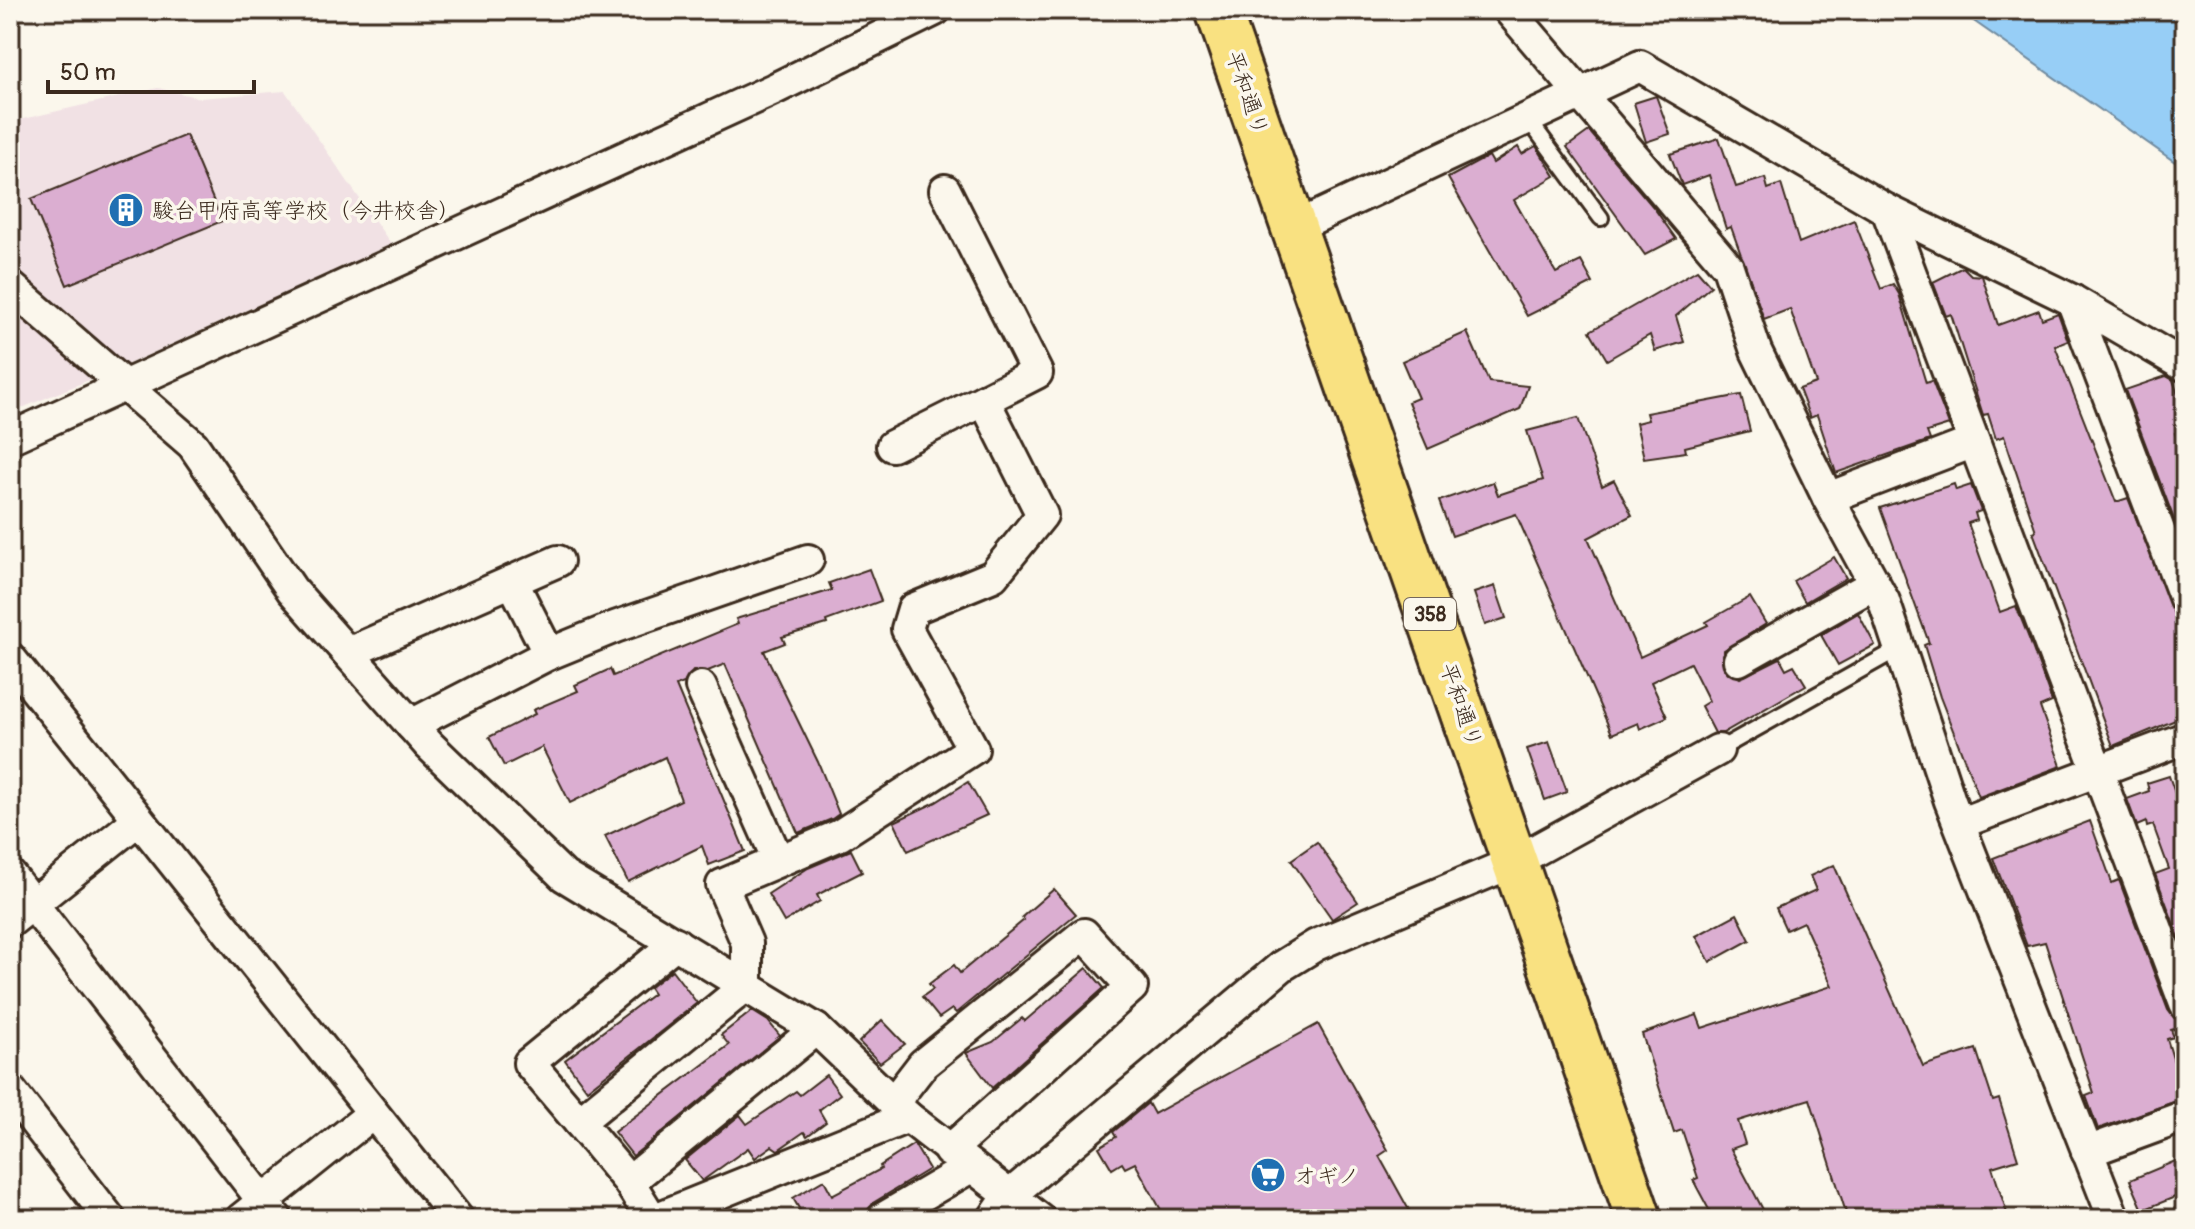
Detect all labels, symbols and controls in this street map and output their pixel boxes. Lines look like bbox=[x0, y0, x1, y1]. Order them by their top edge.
scale bar bbox=[48, 44, 254, 94]
street label: 平和通り bbox=[1219, 47, 1275, 139]
text: 50 m bbox=[60, 58, 116, 87]
building icon: 駿台甲府高等学校（今井校舎） bbox=[107, 191, 145, 229]
place label: 駿台甲府高等学校（今井校舎） bbox=[152, 197, 460, 225]
road number: 358 bbox=[1404, 598, 1456, 630]
street label: 平和通り bbox=[1433, 659, 1489, 751]
supermarket icon: オギノ bbox=[1249, 1156, 1287, 1194]
place label: オギノ bbox=[1294, 1162, 1360, 1190]

